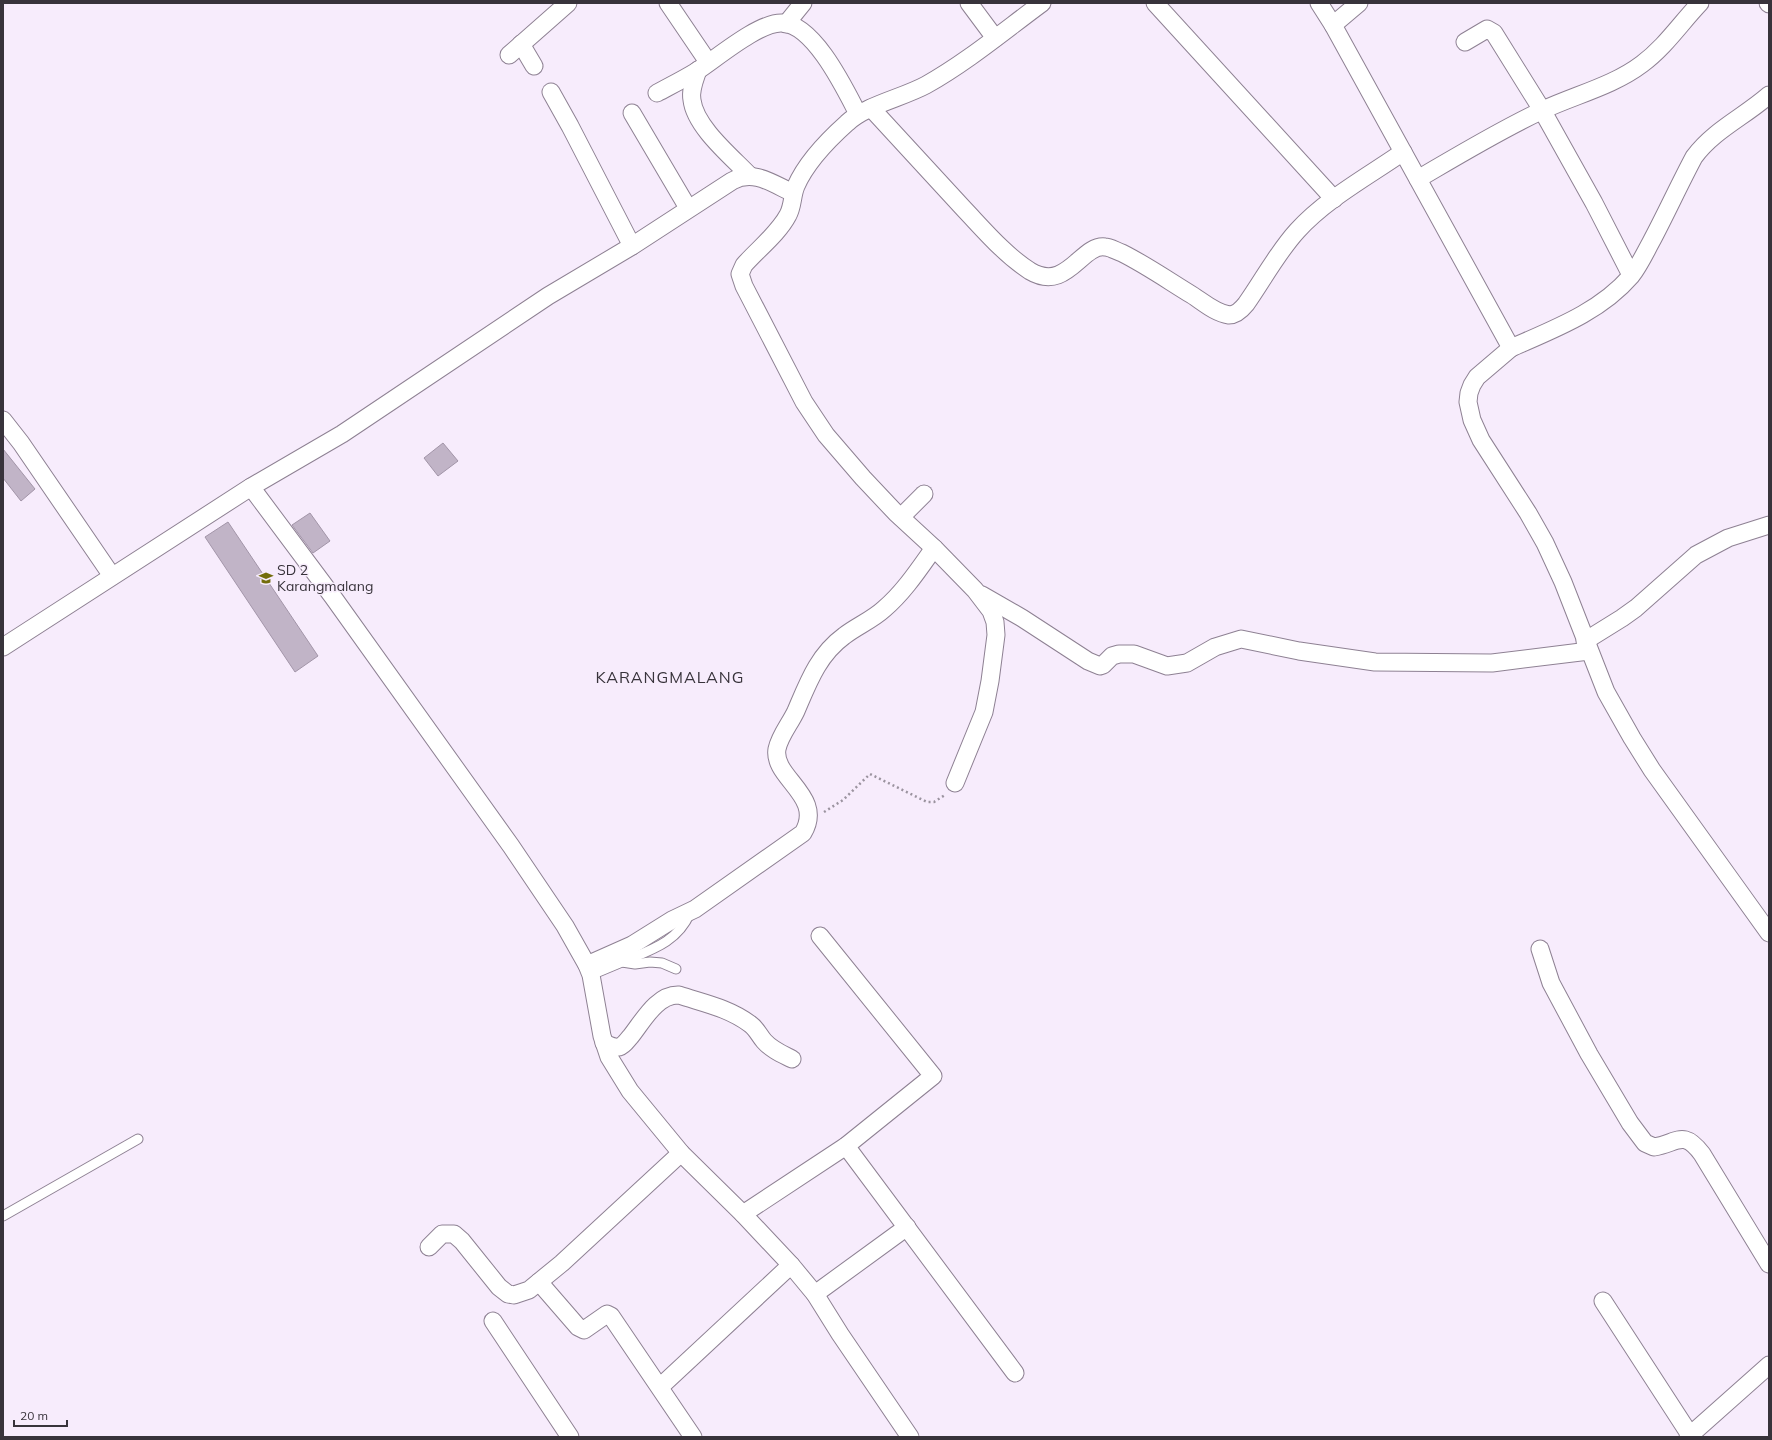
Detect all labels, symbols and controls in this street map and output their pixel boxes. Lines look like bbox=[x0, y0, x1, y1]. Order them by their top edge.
place label: SD 2 Karangmalang bbox=[277, 561, 373, 595]
school or university icon: SD 2 Karangmalang bbox=[258, 570, 274, 586]
district label: KARANGMALANG bbox=[595, 667, 745, 687]
scale bar bbox=[14, 1402, 67, 1428]
text: 20 m bbox=[20, 1408, 48, 1423]

